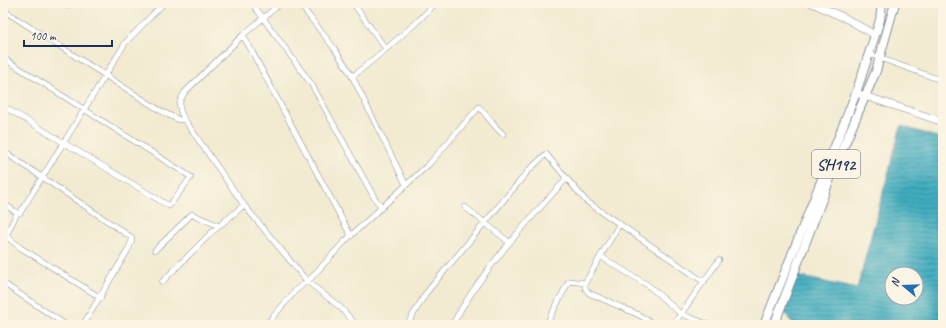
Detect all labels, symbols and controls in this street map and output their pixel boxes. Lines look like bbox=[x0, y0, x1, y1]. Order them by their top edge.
scale bar bbox=[24, 22, 112, 48]
text: 100 m bbox=[30, 28, 57, 44]
road number: SH192 bbox=[812, 150, 860, 178]
north arrow bbox=[884, 266, 924, 306]
text: N bbox=[887, 275, 903, 288]

